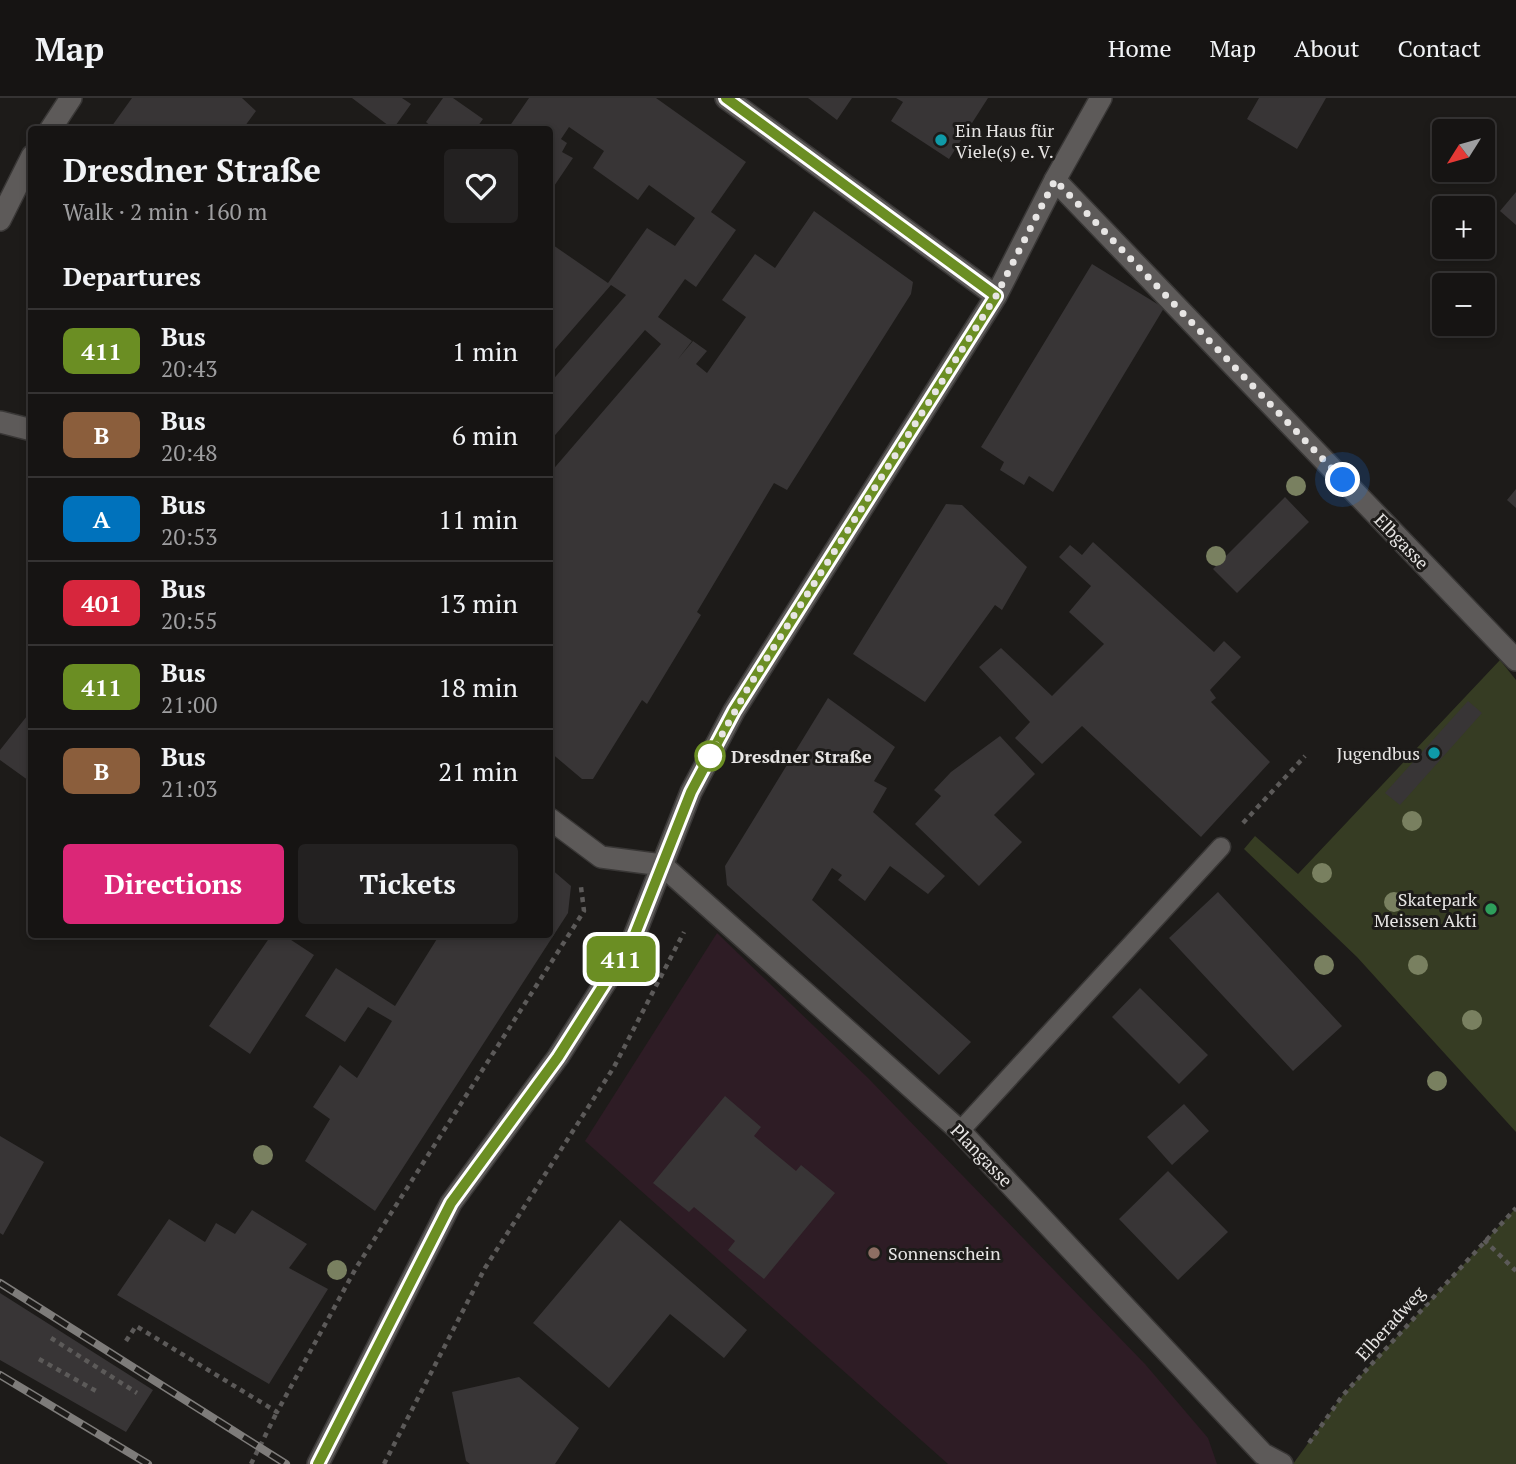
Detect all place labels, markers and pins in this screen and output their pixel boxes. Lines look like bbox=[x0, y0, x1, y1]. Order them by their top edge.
place label: Ein Haus für Viele(s) e. V. bbox=[955, 118, 1054, 163]
marker: Ein Haus für Viele(s) e. V. bbox=[933, 132, 949, 148]
marker: Dresdner Straße bbox=[695, 741, 725, 771]
place label: Jugendbus bbox=[1336, 741, 1420, 765]
place label: Dresdner Straße bbox=[731, 744, 872, 768]
marker: Jugendbus bbox=[1426, 745, 1442, 761]
place label: Skatepark Meissen Akti bbox=[1374, 887, 1478, 932]
marker: Skatepark Meissen Akti bbox=[1483, 901, 1499, 917]
place label: Sonnenschein bbox=[888, 1241, 1001, 1265]
marker: Sonnenschein bbox=[866, 1245, 882, 1261]

